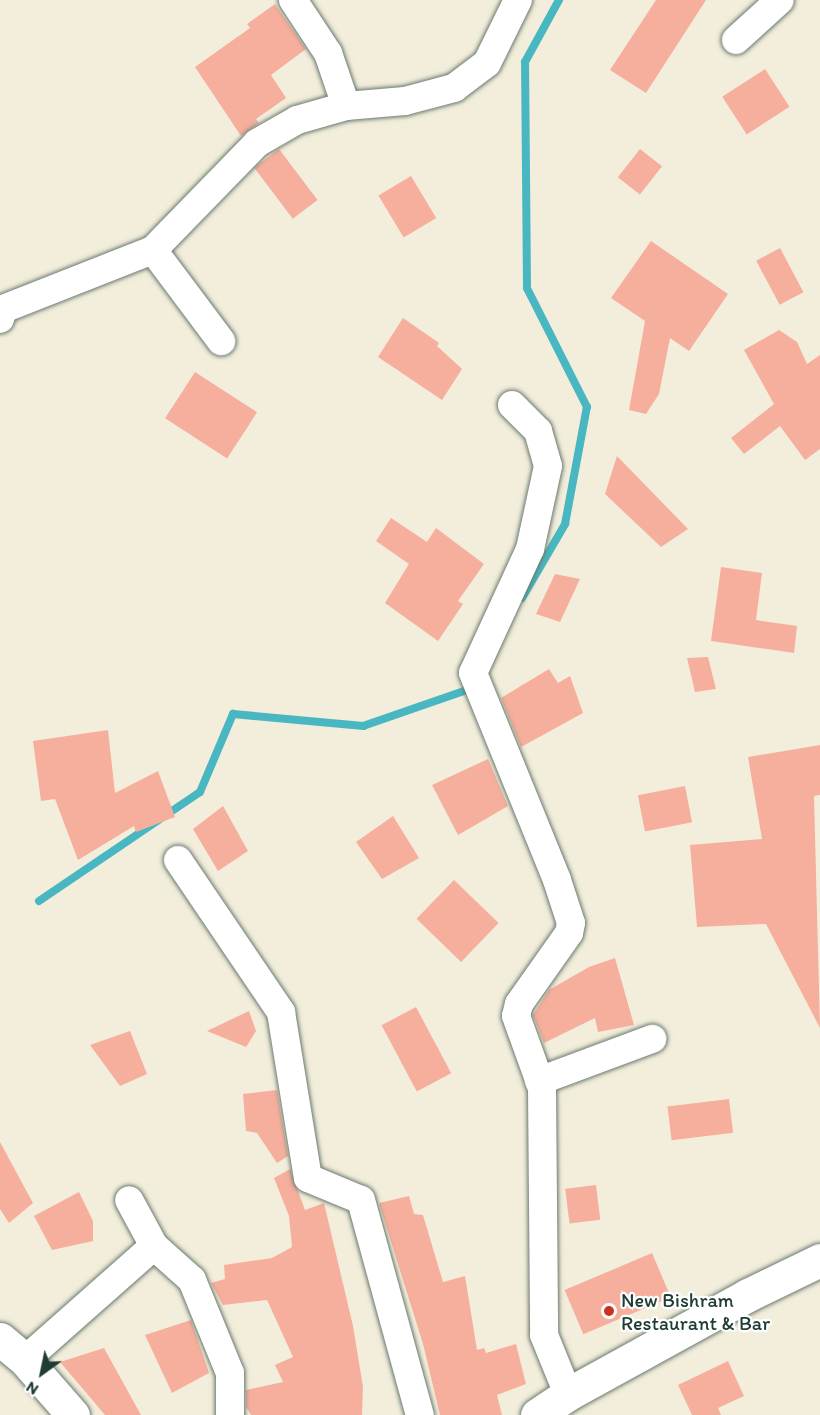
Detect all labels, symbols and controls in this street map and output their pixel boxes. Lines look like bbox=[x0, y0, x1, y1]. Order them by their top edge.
place label: New Bishram Restaurant & Bar bbox=[621, 1288, 770, 1335]
marker: New Bishram Restaurant & Bar bbox=[602, 1304, 616, 1318]
north arrow bbox=[12, 1343, 72, 1403]
text: N bbox=[22, 1378, 42, 1399]

